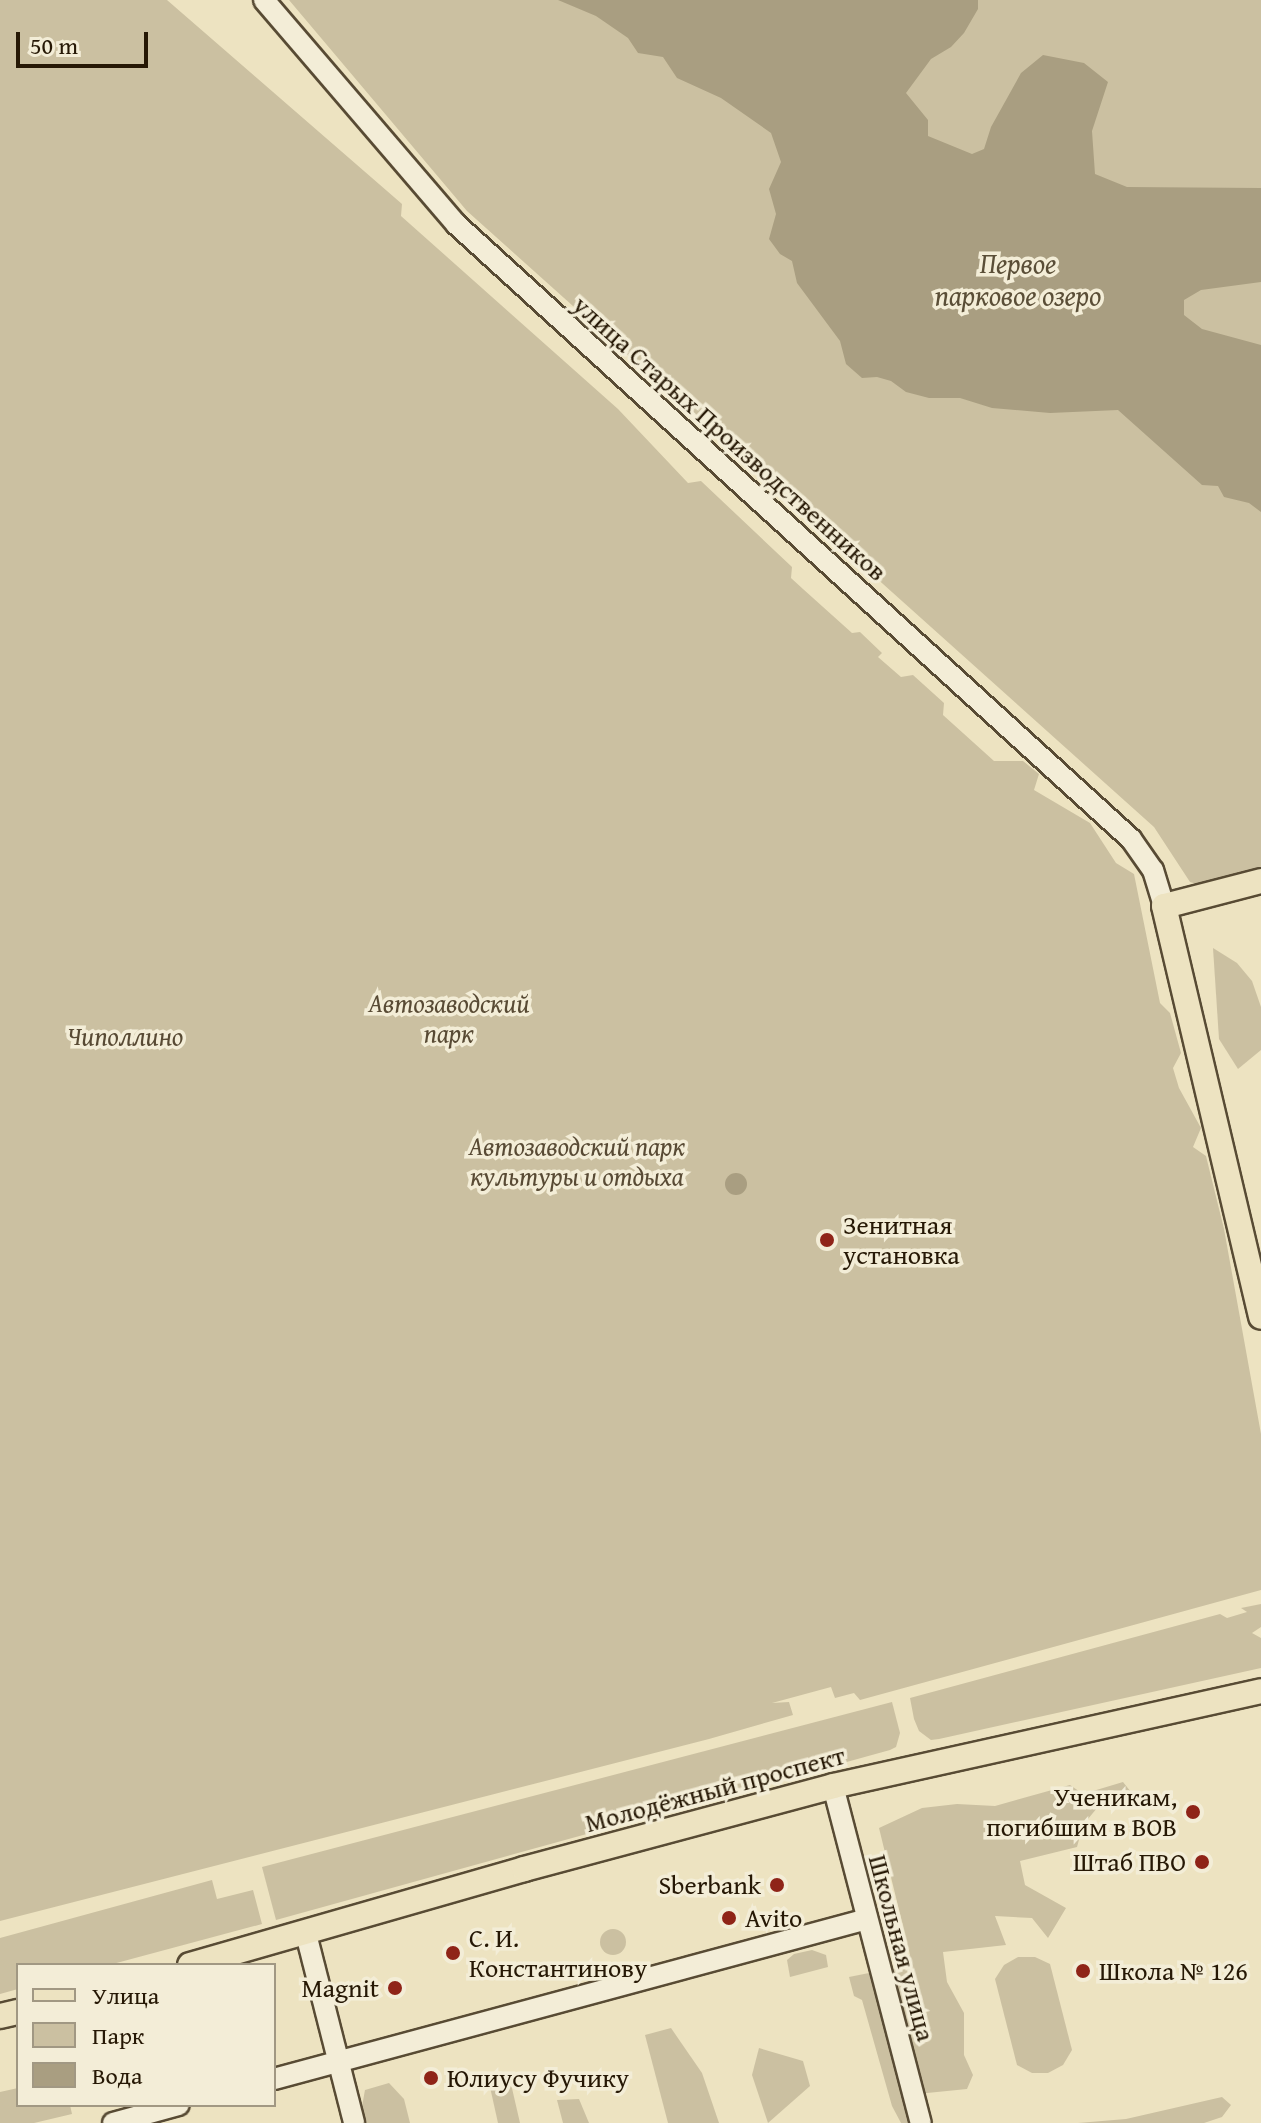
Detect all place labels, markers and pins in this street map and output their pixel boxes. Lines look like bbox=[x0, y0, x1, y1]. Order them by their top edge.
place label: Зенитная установка bbox=[843, 1209, 960, 1270]
marker: Зенитная установка bbox=[818, 1231, 836, 1249]
place label: Ученикам, погибшим в ВОВ bbox=[986, 1781, 1177, 1842]
marker: Ученикам, погибшим в ВОВ bbox=[1184, 1803, 1202, 1821]
place label: Штаб ПВО bbox=[1073, 1846, 1186, 1878]
marker: Штаб ПВО bbox=[1193, 1853, 1211, 1871]
place label: Sberbank bbox=[658, 1869, 761, 1901]
marker: Sberbank bbox=[768, 1876, 786, 1894]
place label: Avito bbox=[745, 1902, 802, 1934]
marker: Avito bbox=[720, 1909, 738, 1927]
place label: С. И. Константинову bbox=[469, 1922, 647, 1984]
marker: С. И. Константинову bbox=[444, 1944, 462, 1962]
place label: Школа № 126 bbox=[1099, 1955, 1248, 1987]
marker: Школа № 126 bbox=[1074, 1962, 1092, 1980]
place label: Magnit bbox=[301, 1972, 379, 2004]
marker: Magnit bbox=[386, 1979, 404, 1997]
place label: Юлиусу Фучику bbox=[447, 2062, 629, 2094]
marker: Юлиусу Фучику bbox=[422, 2069, 440, 2087]

